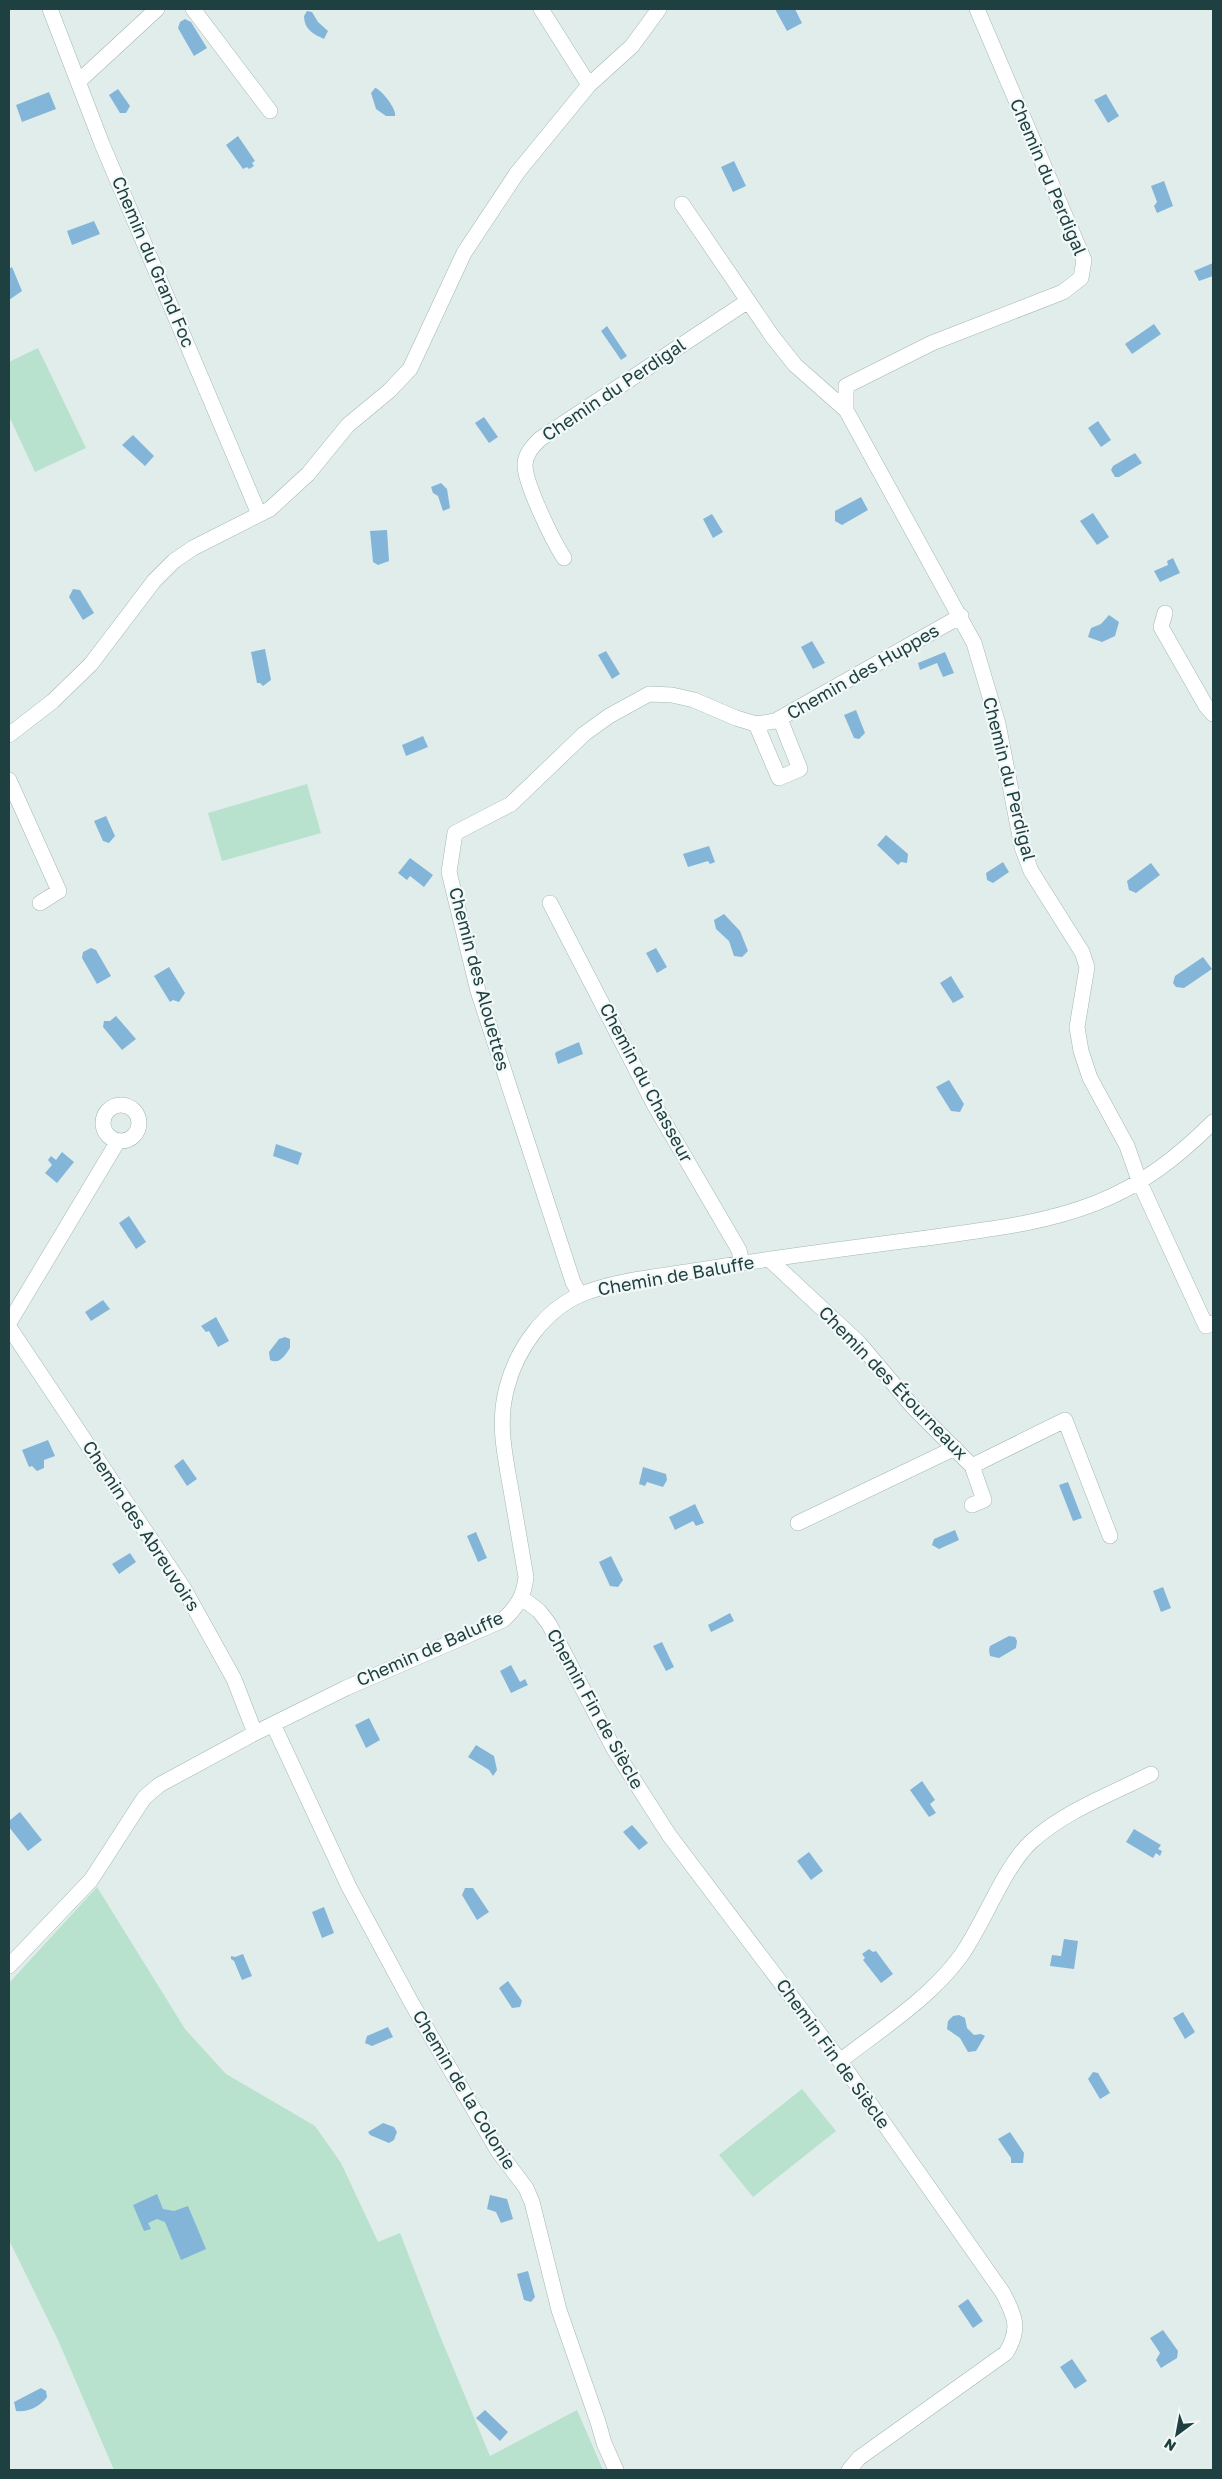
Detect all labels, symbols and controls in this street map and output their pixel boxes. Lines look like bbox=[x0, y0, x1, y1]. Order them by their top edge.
street label: Chemin du Perdigal bbox=[1006, 95, 1092, 259]
street label: Chemin du Grand Foc bbox=[108, 173, 200, 351]
street label: Chemin du Perdigal bbox=[538, 333, 690, 445]
street label: Chemin des Huppes bbox=[782, 619, 943, 724]
street label: Chemin du Perdigal bbox=[979, 694, 1041, 863]
street label: Chemin des Alouettes bbox=[445, 885, 515, 1073]
street label: Chemin du Chasseur bbox=[596, 999, 698, 1166]
street label: Chemin de Baluffe bbox=[596, 1250, 756, 1300]
street label: Chemin des Étourneaux bbox=[815, 1301, 973, 1464]
street label: Chemin des Abreuvoirs bbox=[78, 1436, 205, 1615]
street label: Chemin de Baluffe bbox=[353, 1606, 506, 1690]
street label: Chemin Fin de Siècle bbox=[543, 1625, 649, 1792]
street label: Chemin Fin de Siècle bbox=[772, 1974, 896, 2133]
street label: Chemin de la Colonie bbox=[408, 2006, 521, 2173]
north arrow bbox=[1152, 2409, 1202, 2459]
text: N bbox=[1161, 2435, 1179, 2455]

